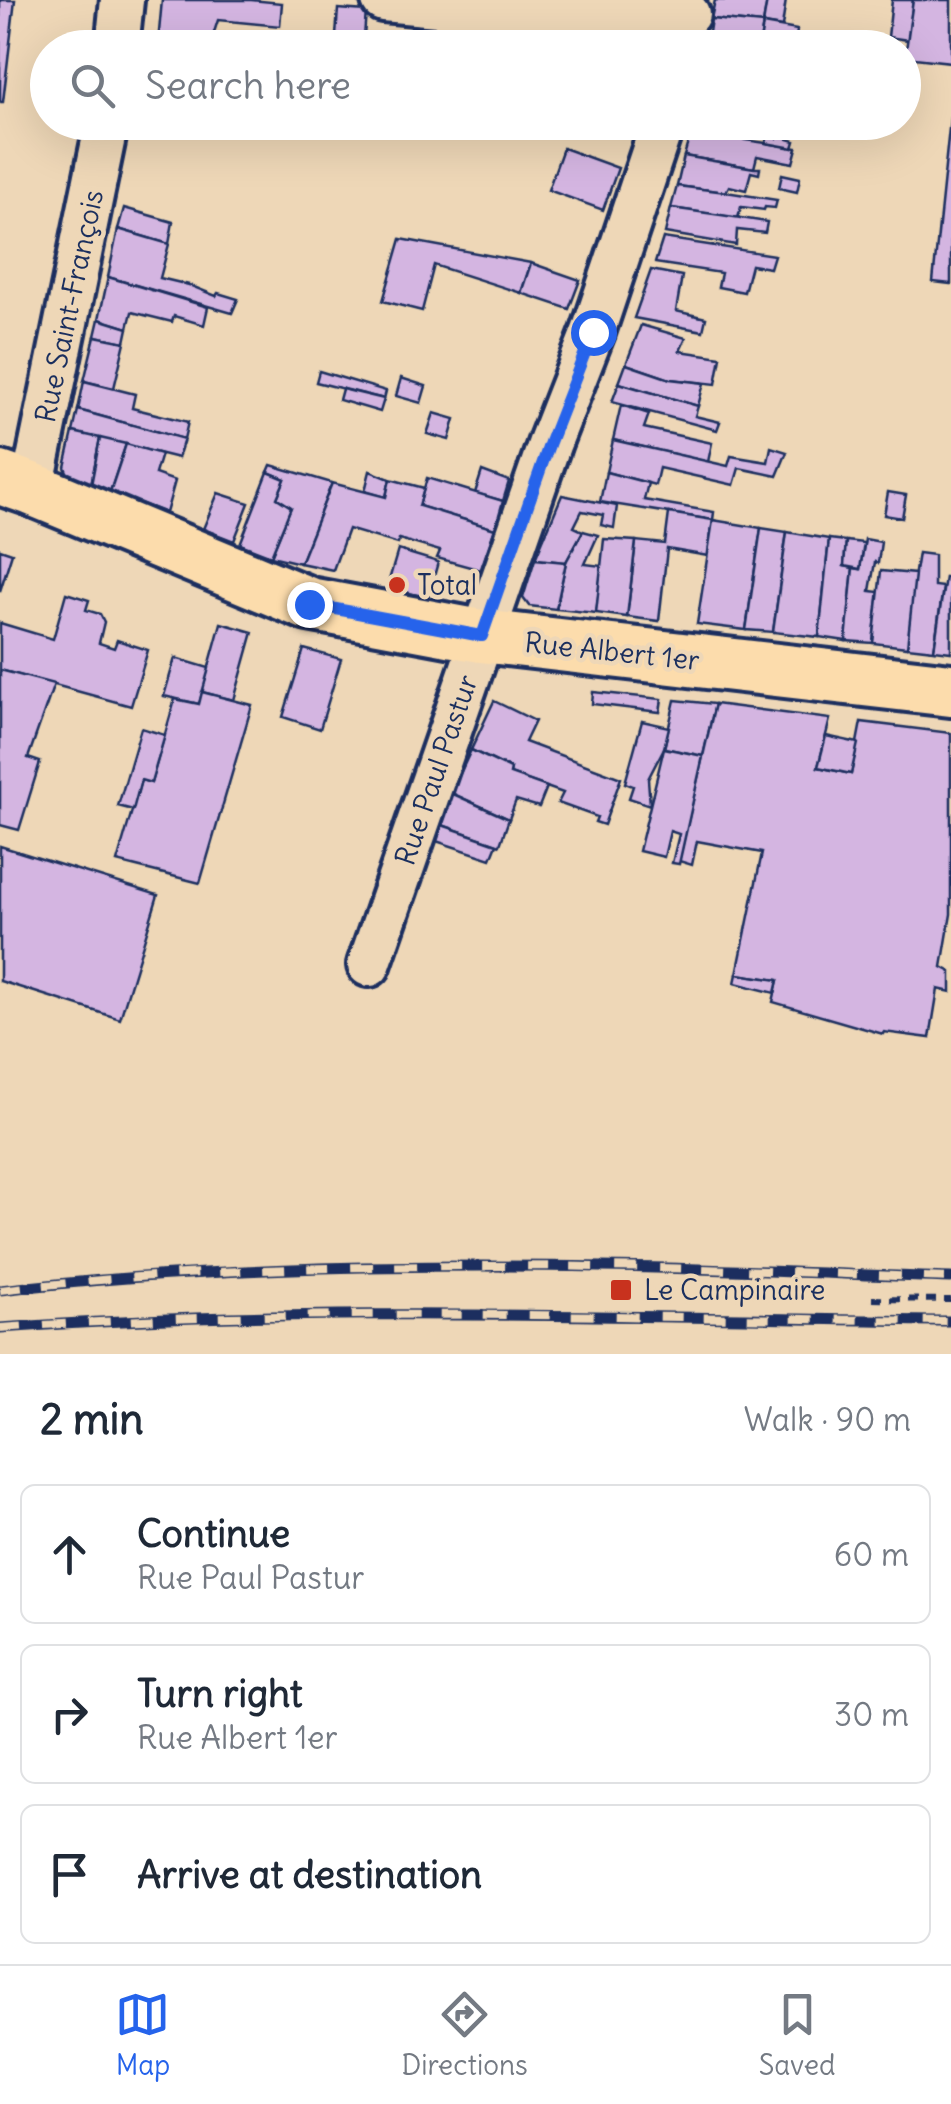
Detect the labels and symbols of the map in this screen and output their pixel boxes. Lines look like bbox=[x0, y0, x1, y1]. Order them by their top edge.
street label: Rue Saint-François bbox=[27, 186, 111, 426]
route start bbox=[571, 310, 617, 356]
place label: Total bbox=[417, 567, 477, 603]
marker: Total bbox=[386, 574, 408, 596]
route end bbox=[287, 582, 333, 628]
street label: Rue Albert 1er bbox=[523, 624, 701, 678]
street label: Rue Paul Pastur bbox=[387, 670, 485, 870]
place label: Le Campinaire bbox=[644, 1272, 825, 1308]
marker: Le Campinaire bbox=[608, 1277, 634, 1303]

